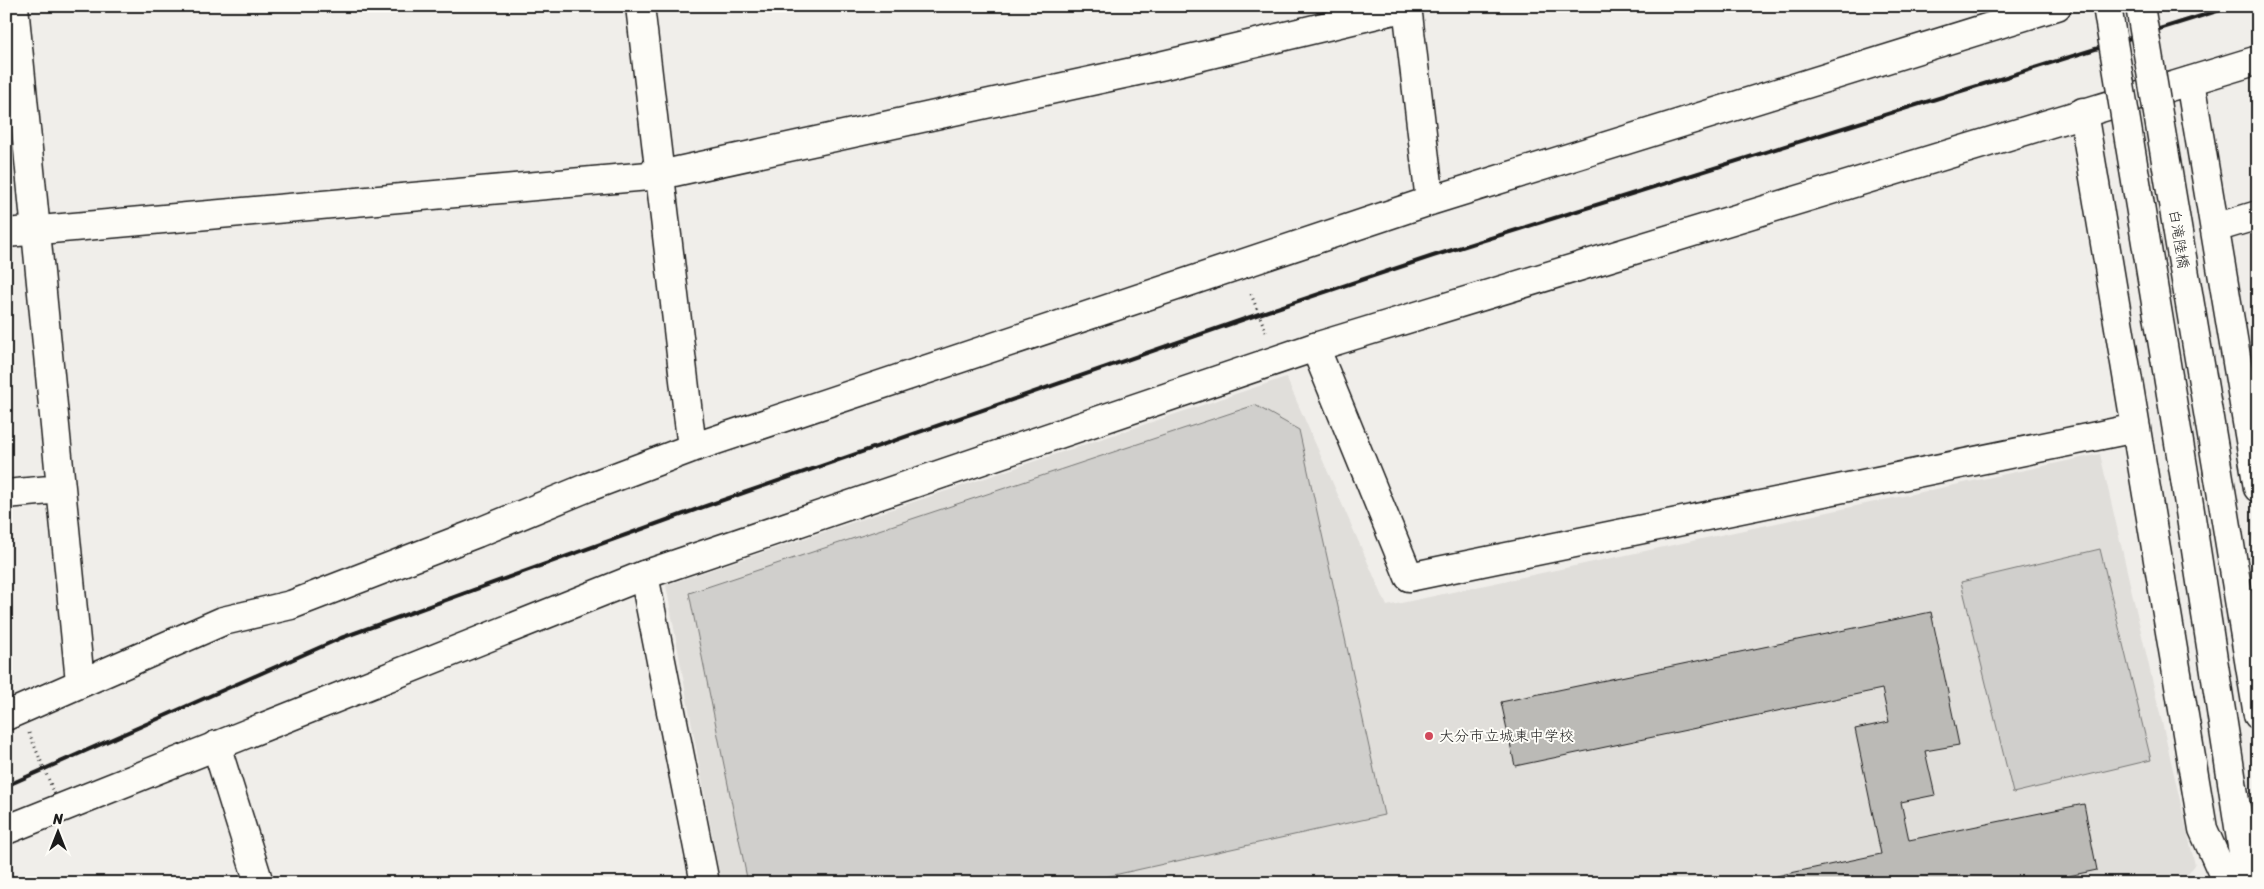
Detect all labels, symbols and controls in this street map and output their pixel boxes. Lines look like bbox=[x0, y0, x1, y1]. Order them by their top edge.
street label: 白滝陸橋 bbox=[2161, 207, 2197, 271]
place label: 大分市立城東中学校 bbox=[1439, 723, 1574, 749]
marker: 大分市立城東中学校 bbox=[1423, 730, 1435, 742]
north arrow bbox=[32, 806, 82, 856]
text: N bbox=[52, 807, 63, 832]

